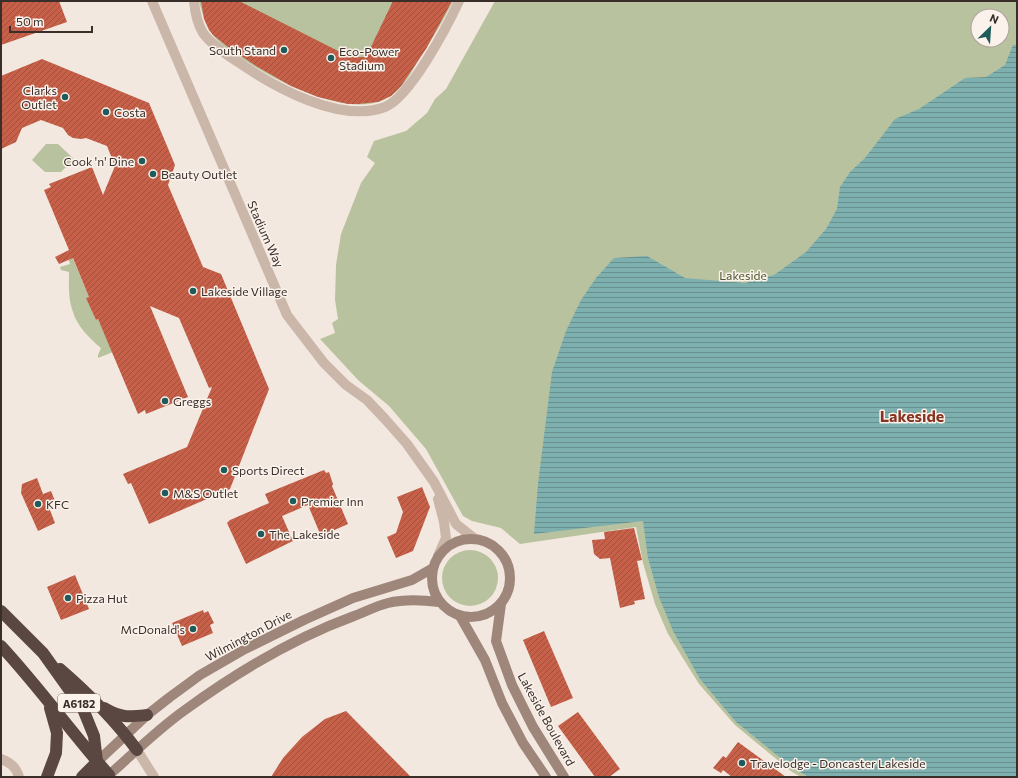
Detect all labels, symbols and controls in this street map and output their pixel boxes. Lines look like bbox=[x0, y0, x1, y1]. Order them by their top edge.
scale bar bbox=[10, 8, 92, 34]
north arrow bbox=[970, 8, 1010, 48]
text: N bbox=[988, 11, 1001, 26]
text: 50 m bbox=[16, 14, 44, 28]
place label: South Stand bbox=[209, 43, 276, 57]
place label: Eco-Power Stadium bbox=[339, 44, 399, 72]
marker: South Stand bbox=[279, 45, 289, 55]
marker: Eco-Power Stadium bbox=[326, 53, 336, 63]
place label: Clarks Outlet bbox=[21, 83, 57, 111]
marker: Clarks Outlet bbox=[60, 92, 70, 102]
place label: Costa bbox=[114, 105, 146, 119]
marker: Costa bbox=[101, 107, 111, 117]
place label: Cook 'n' Dine bbox=[63, 154, 134, 168]
marker: Cook 'n' Dine bbox=[137, 156, 147, 166]
place label: Beauty Outlet bbox=[161, 167, 237, 181]
marker: Beauty Outlet bbox=[148, 169, 158, 179]
street label: Stadium Way bbox=[245, 198, 287, 270]
park label: Lakeside bbox=[719, 268, 767, 282]
place label: Lakeside Village bbox=[201, 284, 287, 298]
marker: Lakeside Village bbox=[188, 286, 198, 296]
place label: Greggs bbox=[173, 394, 211, 408]
marker: Greggs bbox=[160, 396, 170, 406]
district label: Lakeside bbox=[880, 406, 944, 425]
place label: Sports Direct bbox=[232, 463, 305, 477]
marker: Sports Direct bbox=[219, 465, 229, 475]
place label: M&S Outlet bbox=[173, 486, 238, 500]
marker: M&S Outlet bbox=[160, 488, 170, 498]
place label: Premier Inn bbox=[301, 494, 364, 508]
marker: Premier Inn bbox=[288, 496, 298, 506]
place label: KFC bbox=[46, 497, 69, 511]
marker: KFC bbox=[33, 499, 43, 509]
place label: The Lakeside bbox=[269, 527, 340, 541]
marker: The Lakeside bbox=[256, 529, 266, 539]
place label: Pizza Hut bbox=[76, 591, 128, 605]
marker: Pizza Hut bbox=[63, 593, 73, 603]
street label: Wilmington Drive bbox=[203, 606, 293, 664]
place label: McDonald's bbox=[121, 622, 185, 636]
marker: McDonald's bbox=[188, 624, 198, 634]
street label: Lakeside Boulevard bbox=[516, 670, 578, 768]
road number: A6182 bbox=[58, 694, 100, 712]
place label: Travelodge - Doncaster Lakeside bbox=[750, 756, 926, 770]
marker: Travelodge - Doncaster Lakeside bbox=[737, 758, 747, 768]

